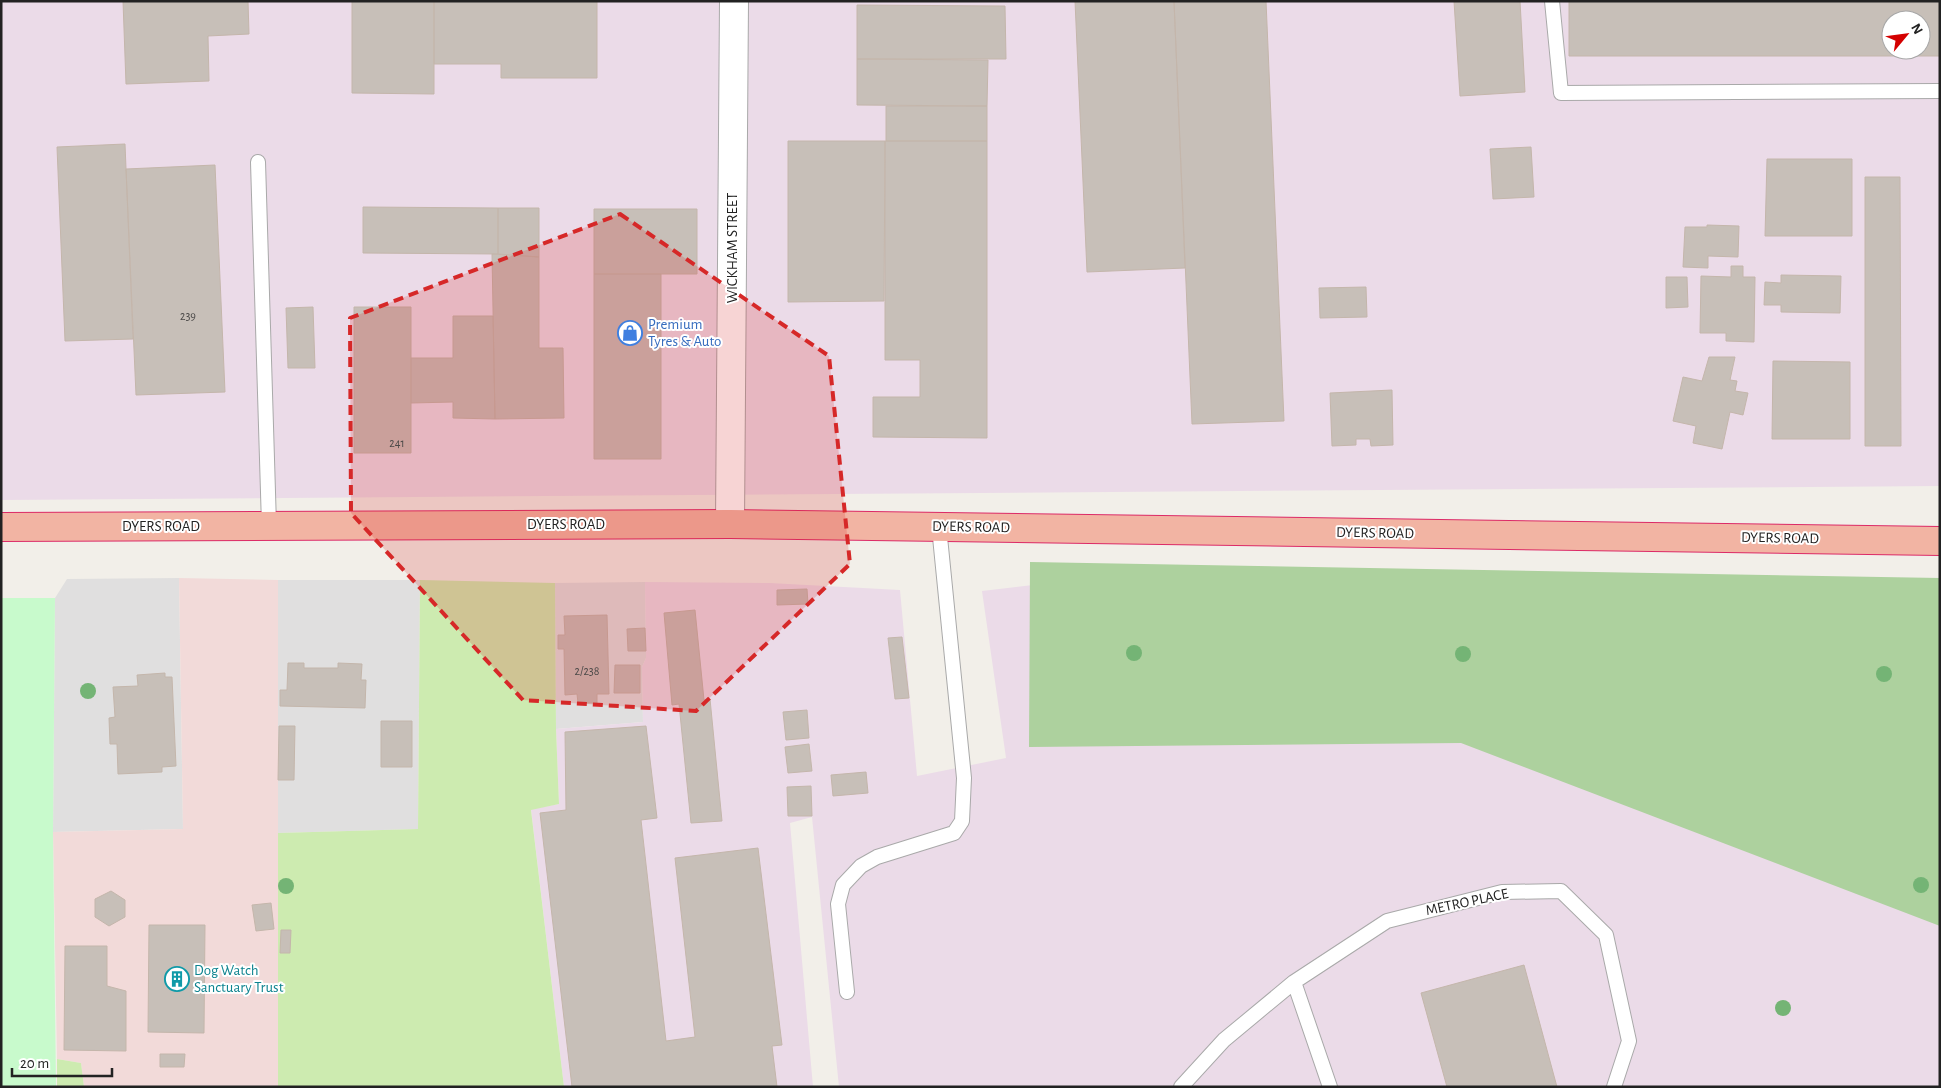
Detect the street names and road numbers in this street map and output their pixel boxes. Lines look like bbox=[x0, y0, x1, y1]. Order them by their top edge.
street label: WICKHAM STREET bbox=[725, 192, 740, 303]
street label: DYERS ROAD bbox=[527, 517, 605, 532]
street label: DYERS ROAD bbox=[122, 519, 200, 534]
street label: DYERS ROAD bbox=[932, 519, 1010, 535]
street label: DYERS ROAD bbox=[1336, 525, 1414, 541]
street label: DYERS ROAD bbox=[1741, 530, 1819, 546]
street label: METRO PLACE bbox=[1424, 886, 1510, 918]

